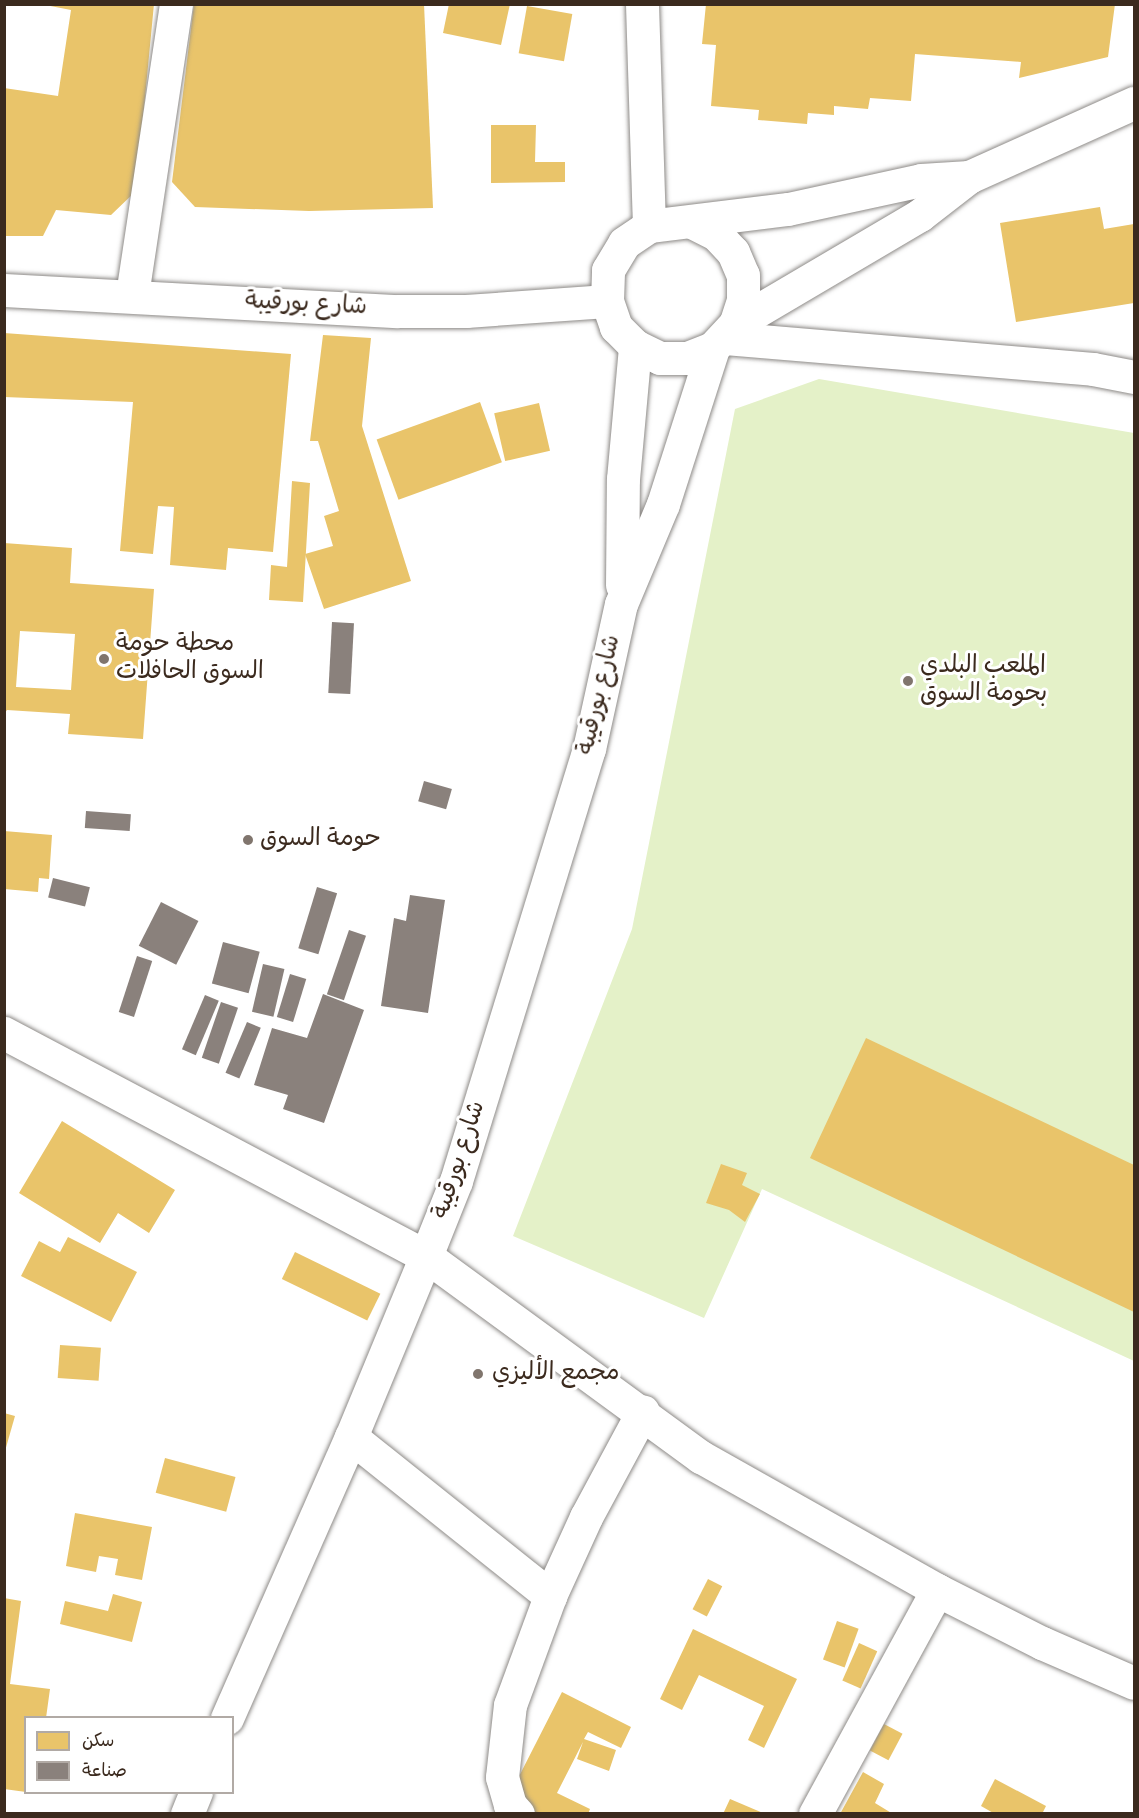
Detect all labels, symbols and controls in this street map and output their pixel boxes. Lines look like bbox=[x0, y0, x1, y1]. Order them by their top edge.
street label: شارع بورقيبة bbox=[244, 287, 368, 323]
place label: محطة حومة السوق الحافلات bbox=[116, 631, 264, 687]
street label: شارع بورقيبة bbox=[572, 632, 628, 758]
marker: محطة حومة السوق الحافلات bbox=[97, 652, 111, 666]
place label: الملعب البلدي بحومة السوق bbox=[920, 653, 1047, 709]
marker: الملعب البلدي بحومة السوق bbox=[901, 674, 915, 688]
place label: حومة السوق bbox=[260, 826, 381, 854]
marker: حومة السوق bbox=[241, 833, 255, 847]
street label: شارع بورقيبة bbox=[427, 1097, 493, 1223]
place label: مجمع الأليزي bbox=[492, 1360, 619, 1388]
marker: مجمع الأليزي bbox=[469, 1365, 487, 1383]
legend bbox=[24, 1716, 234, 1794]
text: سكن bbox=[82, 1729, 114, 1755]
text: صناعة bbox=[82, 1759, 127, 1785]

